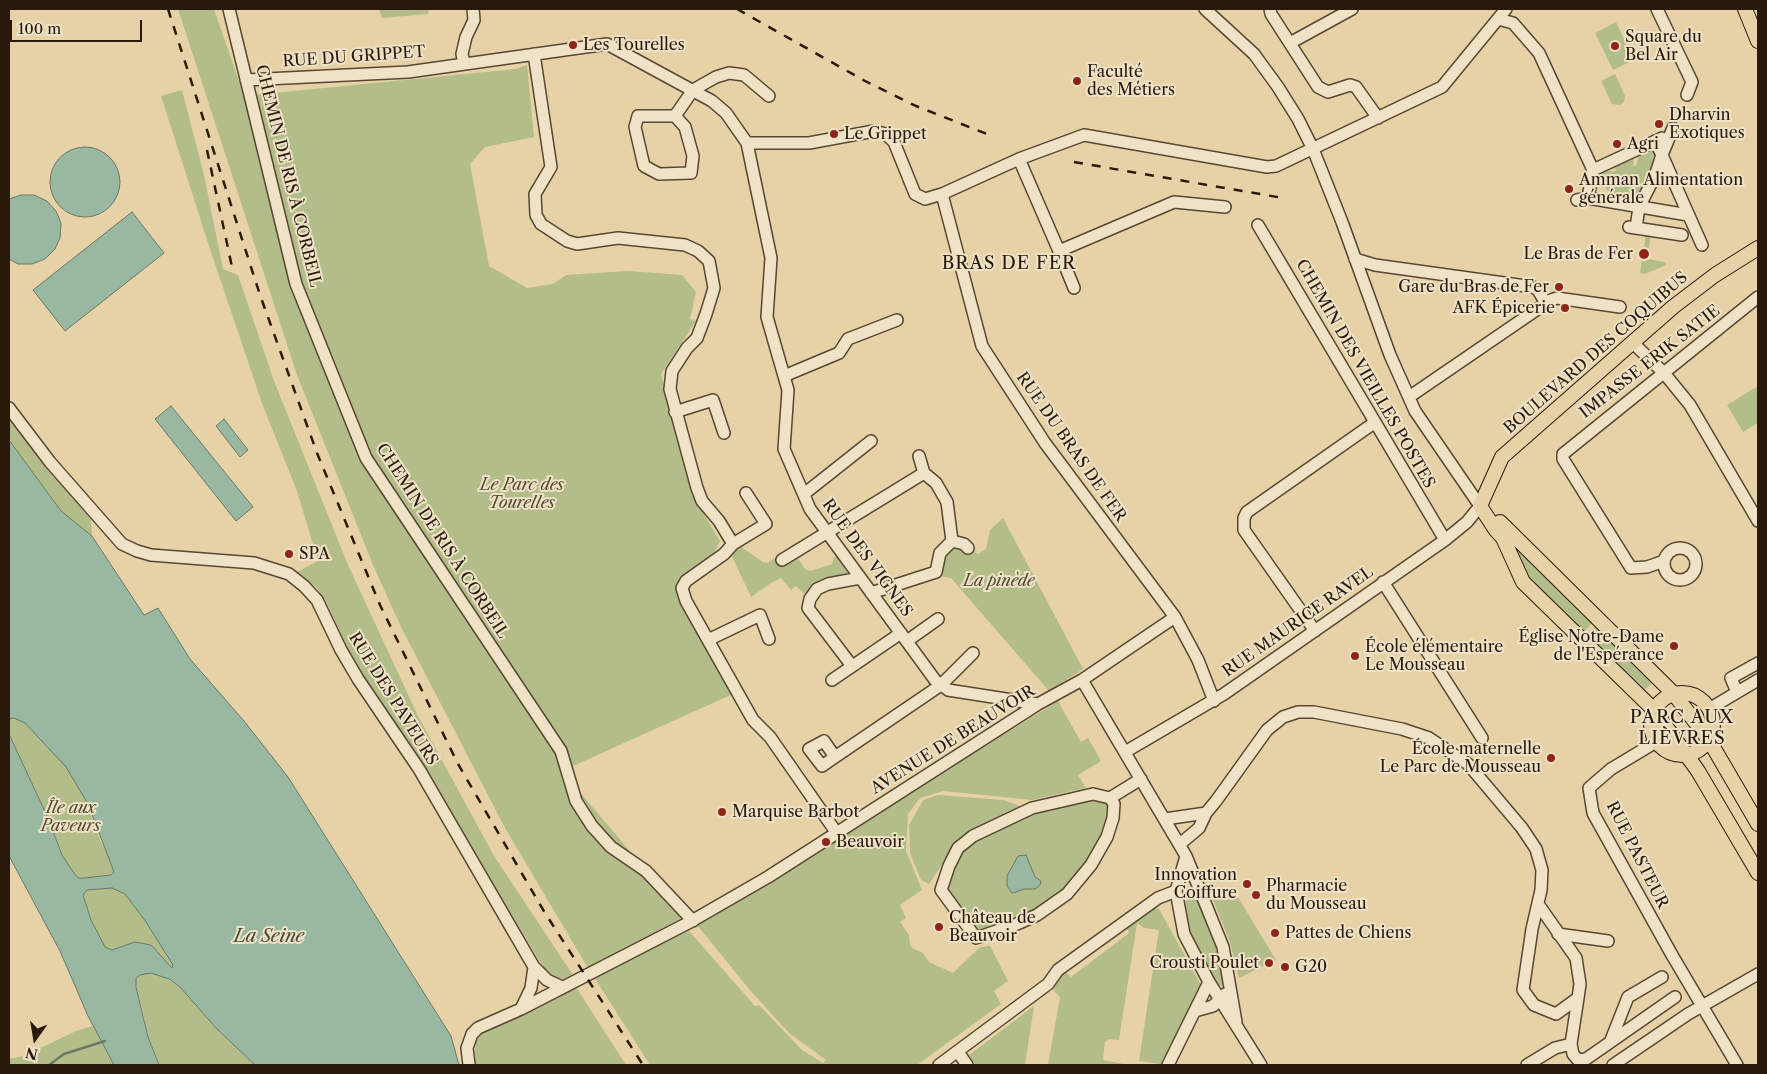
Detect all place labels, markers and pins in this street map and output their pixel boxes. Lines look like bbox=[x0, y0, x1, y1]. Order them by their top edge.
place label: Square du Bel Air bbox=[1625, 27, 1702, 65]
place label: Les Tourelles bbox=[583, 35, 685, 55]
marker: Les Tourelles bbox=[567, 39, 579, 51]
marker: Square du Bel Air bbox=[1609, 40, 1621, 52]
place label: Faculté des Métiers bbox=[1087, 62, 1175, 100]
marker: Faculté des Métiers bbox=[1071, 75, 1083, 87]
place label: Dharvin Exotiques bbox=[1669, 105, 1745, 143]
marker: Dharvin Exotiques bbox=[1653, 118, 1665, 130]
place label: Le Grippet bbox=[844, 124, 927, 144]
marker: Le Grippet bbox=[828, 128, 840, 140]
place label: Agri bbox=[1627, 134, 1659, 154]
marker: Agri bbox=[1611, 138, 1623, 150]
place label: Amman Alimentation générale bbox=[1579, 170, 1743, 208]
marker: Amman Alimentation générale bbox=[1563, 183, 1575, 195]
place label: Le Bras de Fer bbox=[1523, 244, 1633, 264]
marker: Le Bras de Fer bbox=[1637, 247, 1651, 261]
place label: Gare du Bras de Fer bbox=[1398, 277, 1549, 297]
marker: Gare du Bras de Fer bbox=[1553, 281, 1565, 293]
place label: AFK Épicerie bbox=[1452, 298, 1555, 318]
marker: AFK Épicerie bbox=[1559, 302, 1571, 314]
place label: SPA bbox=[299, 544, 330, 564]
marker: SPA bbox=[283, 548, 295, 560]
place label: Église Notre-Dame de l'Espérance bbox=[1519, 627, 1664, 665]
place label: École élémentaire Le Mousseau bbox=[1365, 637, 1503, 675]
marker: Église Notre-Dame de l'Espérance bbox=[1668, 640, 1680, 652]
marker: École élémentaire Le Mousseau bbox=[1349, 650, 1361, 662]
place label: École maternelle Le Parc de Mousseau bbox=[1380, 739, 1541, 777]
marker: École maternelle Le Parc de Mousseau bbox=[1545, 752, 1557, 764]
place label: Marquise Barbot bbox=[732, 802, 859, 822]
marker: Marquise Barbot bbox=[716, 806, 728, 818]
place label: Beauvoir bbox=[836, 832, 904, 852]
marker: Beauvoir bbox=[820, 836, 832, 848]
place label: Innovation Coiffure bbox=[1155, 865, 1237, 903]
place label: Pharmacie du Mousseau bbox=[1266, 876, 1366, 914]
marker: Innovation Coiffure bbox=[1241, 878, 1253, 890]
marker: Pharmacie du Mousseau bbox=[1250, 889, 1262, 901]
place label: Château de Beauvoir bbox=[949, 908, 1036, 946]
marker: Château de Beauvoir bbox=[933, 921, 945, 933]
place label: Pattes de Chiens bbox=[1285, 923, 1411, 943]
marker: Pattes de Chiens bbox=[1269, 927, 1281, 939]
place label: Crousti Poulet bbox=[1150, 953, 1259, 973]
marker: Crousti Poulet bbox=[1263, 957, 1275, 969]
place label: G20 bbox=[1295, 957, 1327, 977]
marker: G20 bbox=[1279, 961, 1291, 973]

